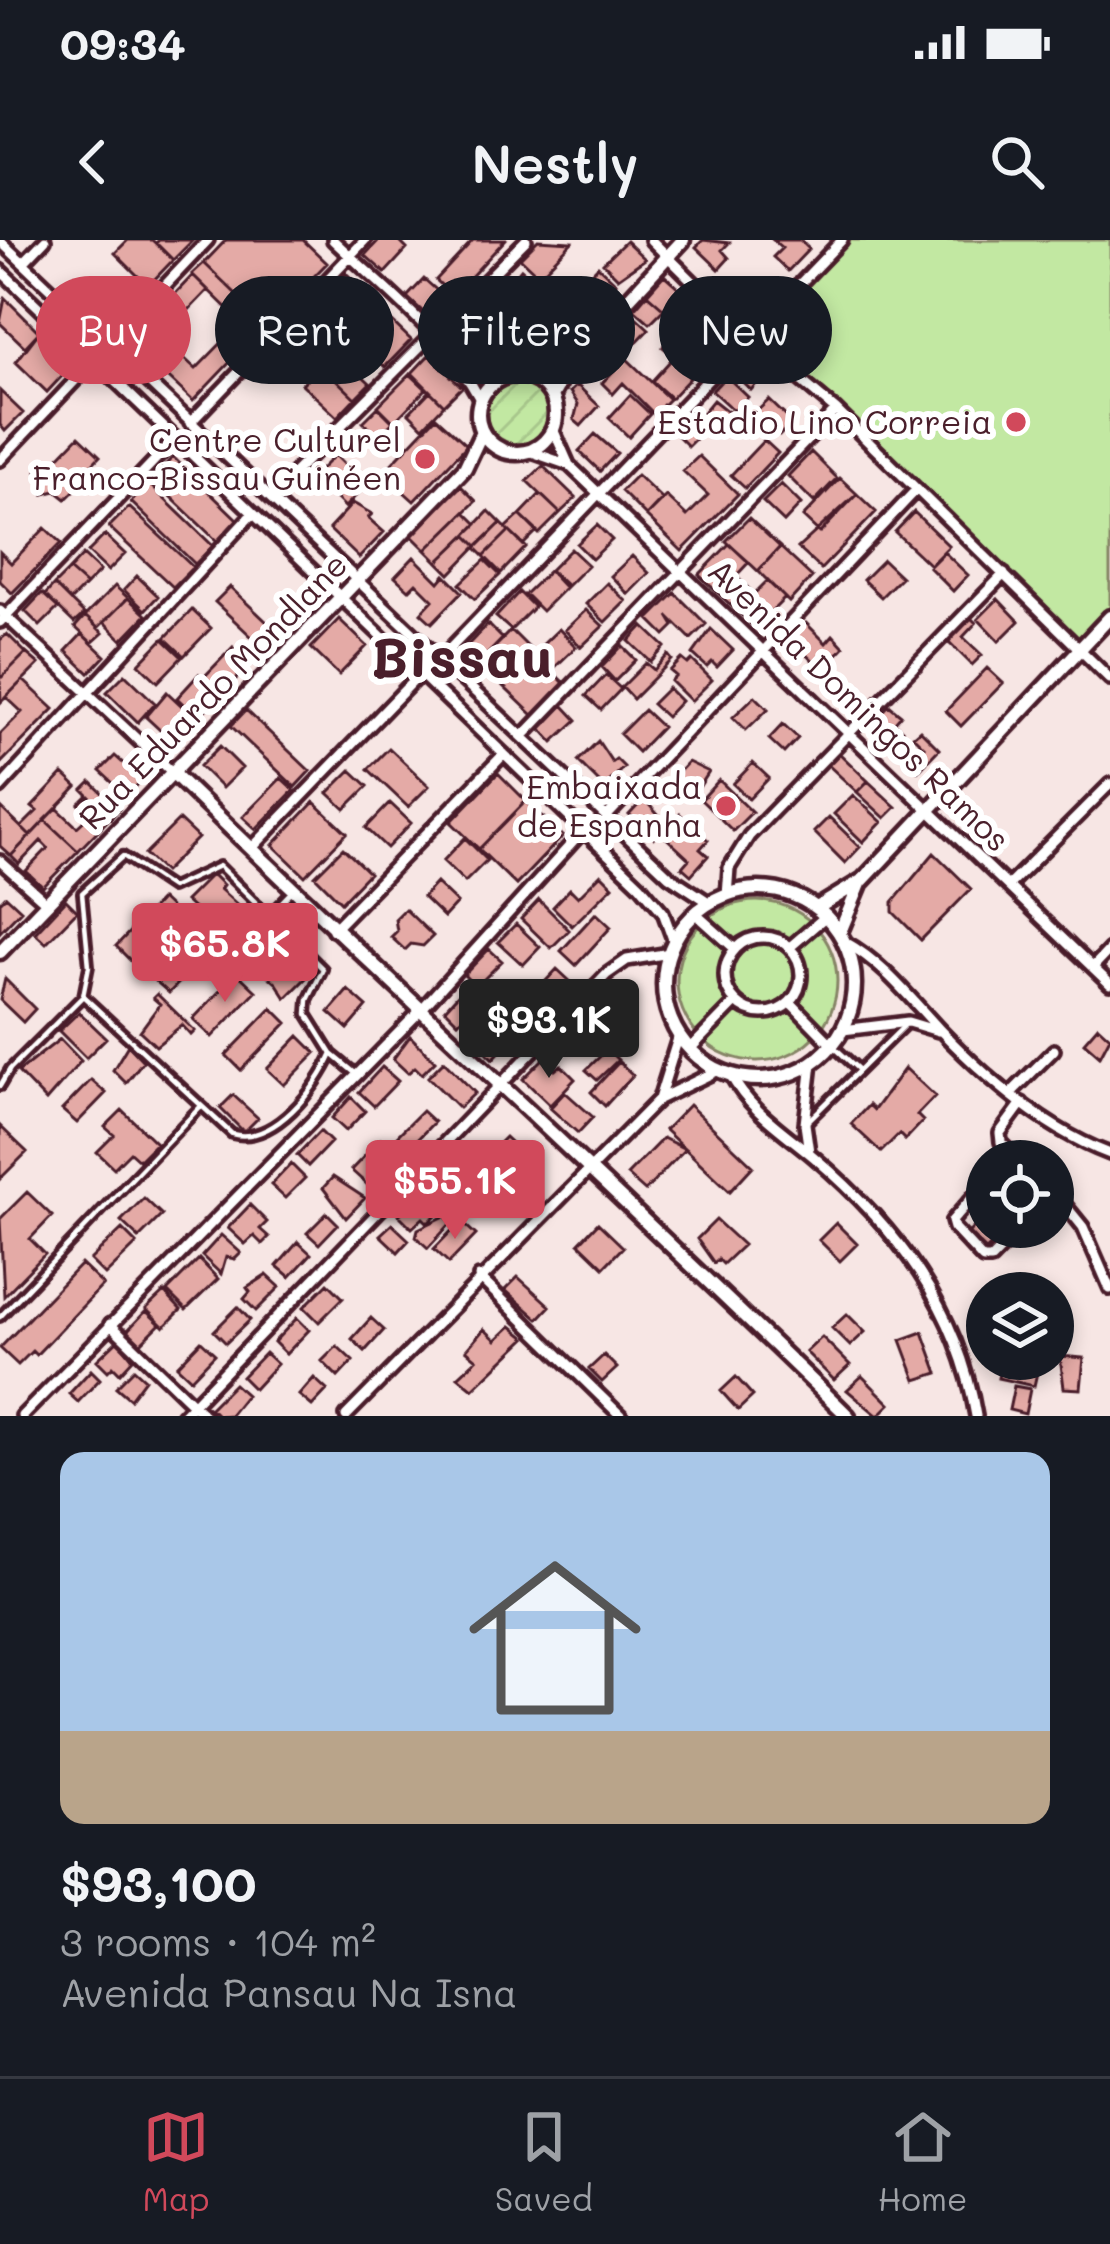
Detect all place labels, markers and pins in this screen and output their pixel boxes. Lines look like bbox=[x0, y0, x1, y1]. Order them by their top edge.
place label: Estadio Lino Correia bbox=[658, 399, 992, 442]
marker: Estadio Lino Correia bbox=[1003, 409, 1029, 435]
place label: Centre Culturel Franco-Bissau Guinéen bbox=[32, 417, 401, 498]
marker: Centre Culturel Franco-Bissau Guinéen bbox=[412, 446, 438, 472]
place label: Embaixada de Espanha bbox=[517, 764, 702, 845]
marker: Embaixada de Espanha bbox=[713, 793, 739, 819]
pin: $65.8K bbox=[127, 903, 323, 1005]
pin: $93.1K bbox=[451, 979, 647, 1081]
pin: $55.1K bbox=[357, 1140, 553, 1242]

